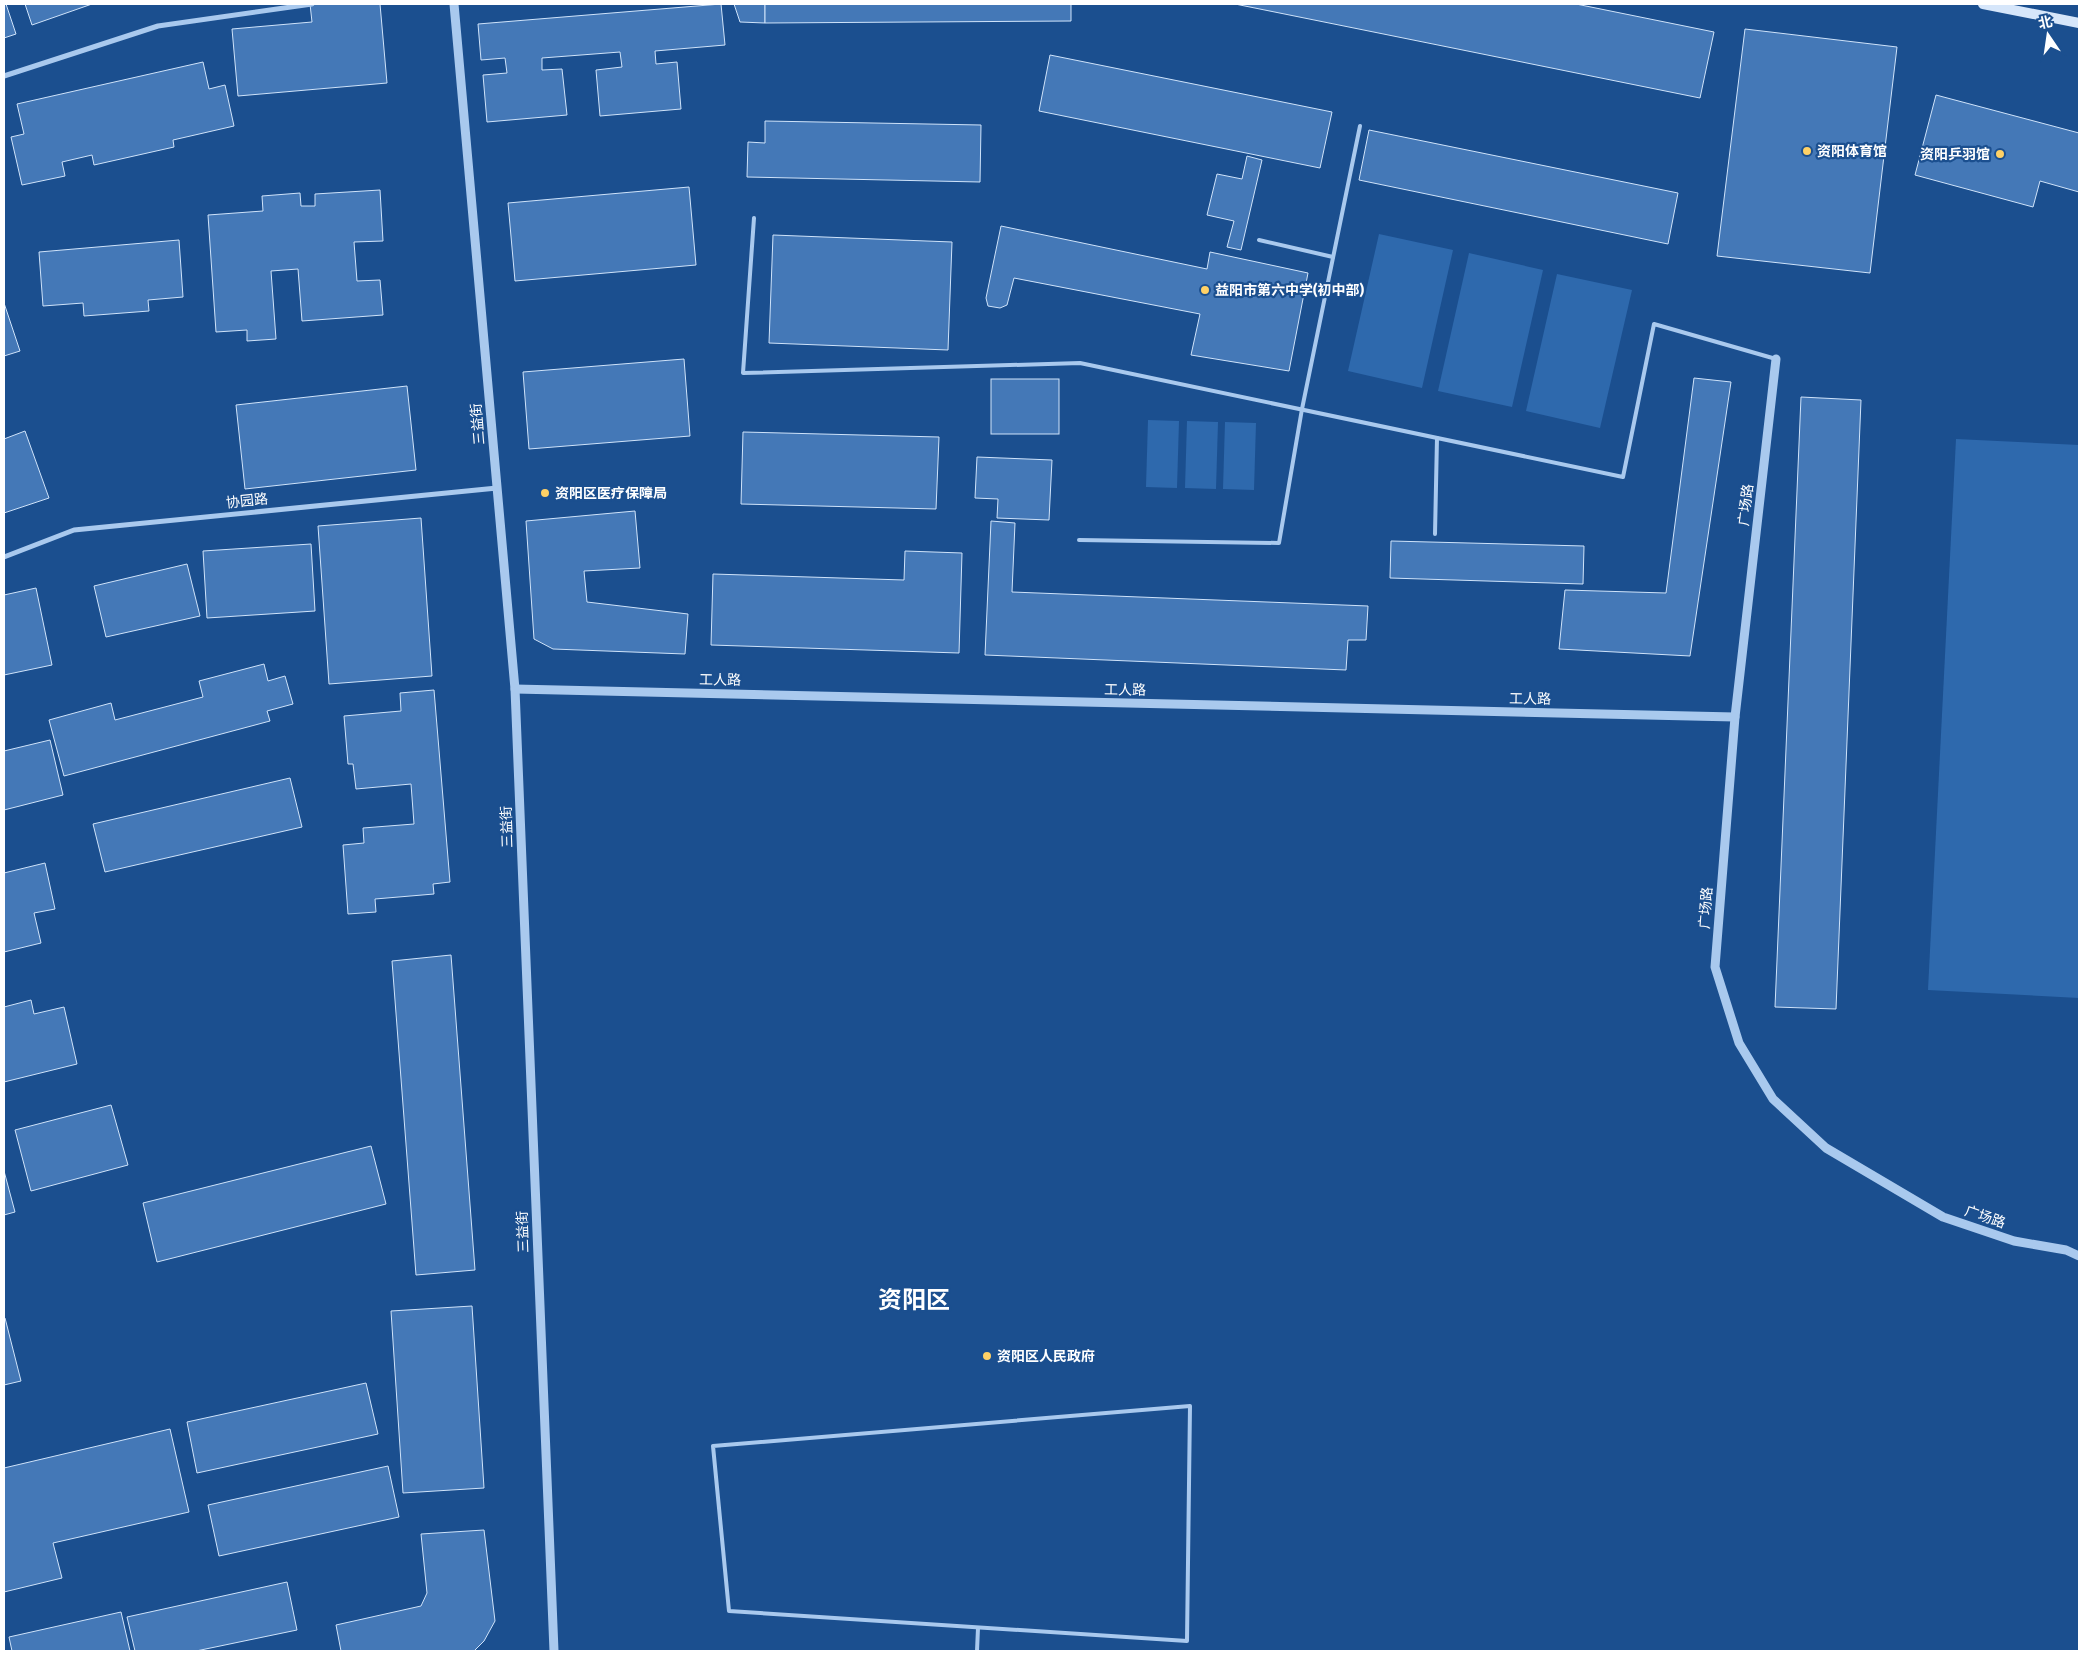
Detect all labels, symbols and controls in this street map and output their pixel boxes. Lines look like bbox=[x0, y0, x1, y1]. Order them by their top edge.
north arrow bbox=[2023, 10, 2073, 60]
text: 北 bbox=[2036, 13, 2054, 33]
place label: 资阳体育馆 bbox=[1817, 143, 1887, 160]
marker: 资阳体育馆 bbox=[1801, 145, 1813, 157]
place label: 资阳乒羽馆 bbox=[1920, 146, 1990, 163]
marker: 资阳乒羽馆 bbox=[1994, 148, 2006, 160]
place label: 益阳市第六中学(初中部) bbox=[1215, 282, 1365, 299]
marker: 益阳市第六中学(初中部) bbox=[1199, 284, 1211, 296]
street label: 三益街 bbox=[468, 402, 488, 446]
street label: 广场路 bbox=[1735, 483, 1757, 527]
place label: 资阳区医疗保障局 bbox=[555, 485, 667, 502]
marker: 资阳区医疗保障局 bbox=[539, 487, 551, 499]
street label: 协园路 bbox=[225, 490, 269, 512]
street label: 工人路 bbox=[699, 671, 741, 689]
street label: 工人路 bbox=[1104, 681, 1146, 699]
street label: 工人路 bbox=[1509, 690, 1551, 708]
street label: 三益街 bbox=[498, 806, 516, 848]
street label: 广场路 bbox=[1696, 886, 1716, 930]
street label: 广场路 bbox=[1962, 1202, 2008, 1232]
street label: 三益街 bbox=[514, 1211, 532, 1253]
district label: 资阳区 bbox=[878, 1286, 950, 1314]
place label: 资阳区人民政府 bbox=[997, 1348, 1095, 1365]
marker: 资阳区人民政府 bbox=[981, 1350, 993, 1362]

